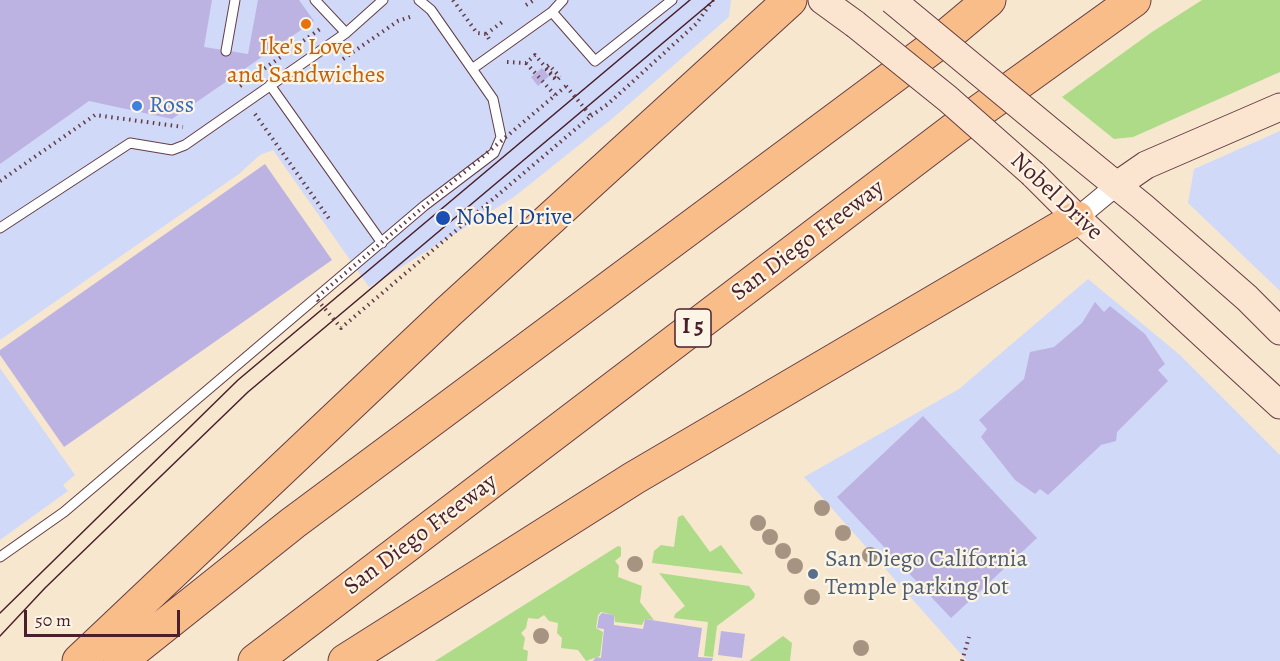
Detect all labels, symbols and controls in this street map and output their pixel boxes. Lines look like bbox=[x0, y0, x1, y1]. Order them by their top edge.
marker: Ike's Love and Sandwiches bbox=[299, 17, 313, 31]
place label: Ike's Love and Sandwiches bbox=[227, 34, 385, 90]
place label: Ross bbox=[149, 92, 194, 120]
marker: Ross bbox=[130, 99, 144, 113]
street label: Nobel Drive bbox=[1004, 147, 1108, 247]
street label: San Diego Freeway bbox=[726, 174, 890, 308]
place label: Nobel Drive bbox=[456, 204, 572, 232]
marker: Nobel Drive bbox=[434, 209, 452, 227]
road number: I 5 bbox=[675, 309, 711, 347]
street label: San Diego Freeway bbox=[339, 468, 503, 602]
place label: San Diego California Temple parking lot bbox=[825, 546, 1028, 602]
marker: San Diego California Temple parking lot bbox=[806, 567, 820, 581]
scale bar bbox=[27, 598, 183, 636]
text: 50 m bbox=[35, 608, 71, 632]

